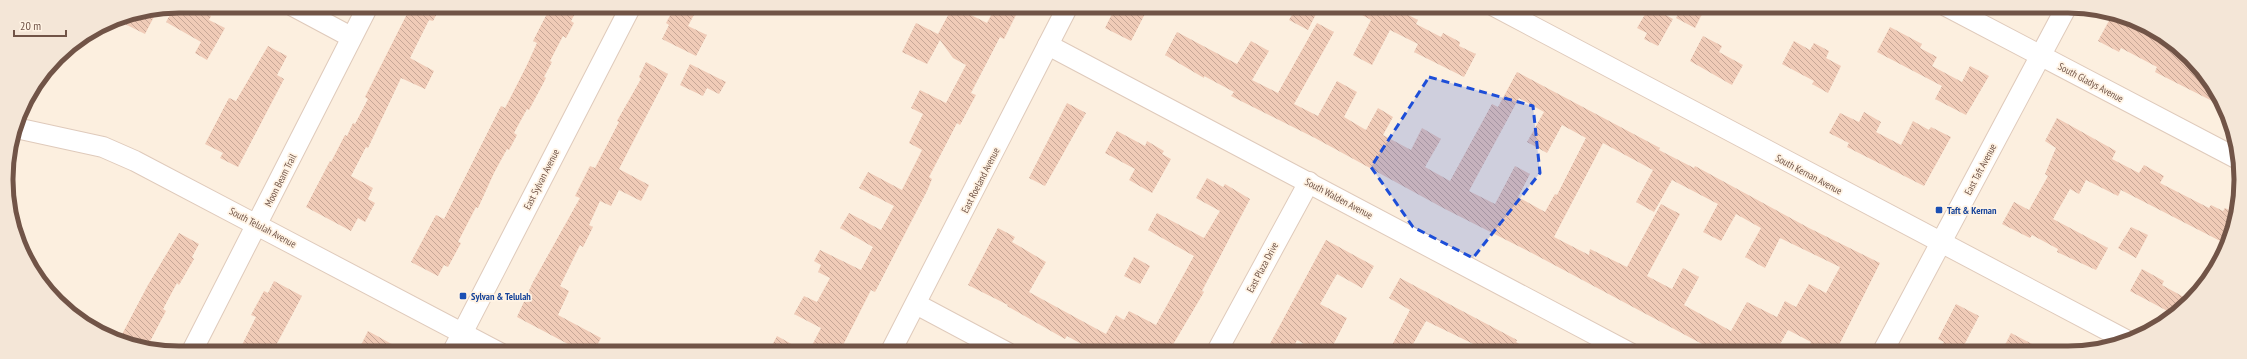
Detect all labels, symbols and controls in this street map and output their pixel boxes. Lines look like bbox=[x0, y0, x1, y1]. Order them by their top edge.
scale bar bbox=[14, 12, 66, 38]
text: 20 m bbox=[20, 18, 41, 33]
street label: South Gladys Avenue bbox=[2056, 60, 2126, 105]
street label: East Taft Avenue bbox=[1961, 141, 1999, 197]
street label: East Roeland Avenue bbox=[958, 145, 1002, 215]
street label: East Sylvan Avenue bbox=[521, 147, 562, 212]
street label: Moon Beam Trail bbox=[262, 151, 300, 209]
street label: South Kernan Avenue bbox=[1773, 151, 1844, 197]
street label: South Walden Avenue bbox=[1303, 175, 1375, 222]
street label: South Telulah Avenue bbox=[227, 204, 299, 251]
place label: Taft & Kernan bbox=[1947, 204, 1997, 217]
marker: Taft & Kernan bbox=[1934, 205, 1944, 215]
street label: East Plaza Drive bbox=[1244, 240, 1281, 295]
place label: Sylvan & Telulah bbox=[471, 290, 531, 303]
marker: Sylvan & Telulah bbox=[458, 291, 468, 301]

